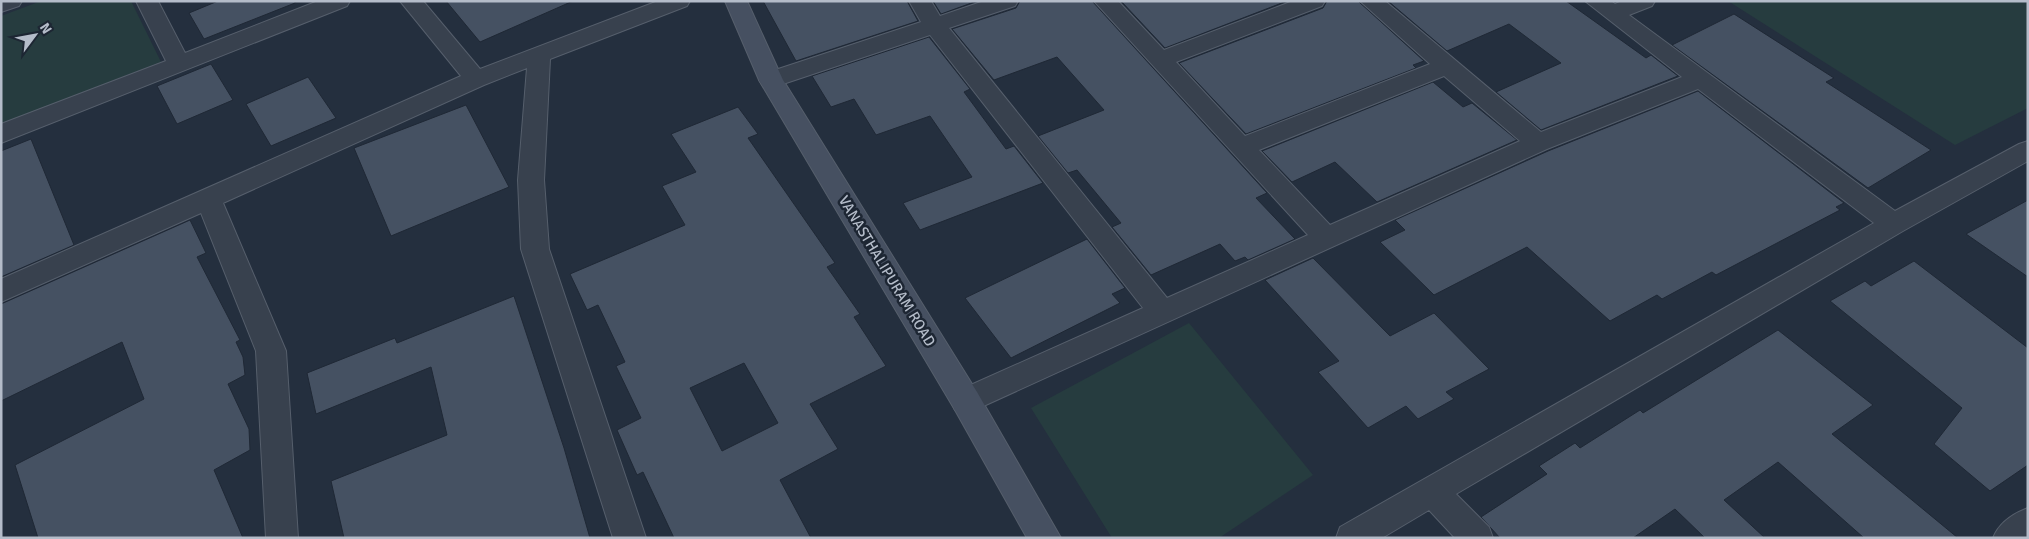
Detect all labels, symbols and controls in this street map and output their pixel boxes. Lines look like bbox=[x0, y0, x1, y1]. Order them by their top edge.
north arrow bbox=[10, 10, 60, 60]
text: N bbox=[36, 20, 55, 37]
street label: VANASTHALIPURAM ROAD bbox=[835, 192, 939, 350]

